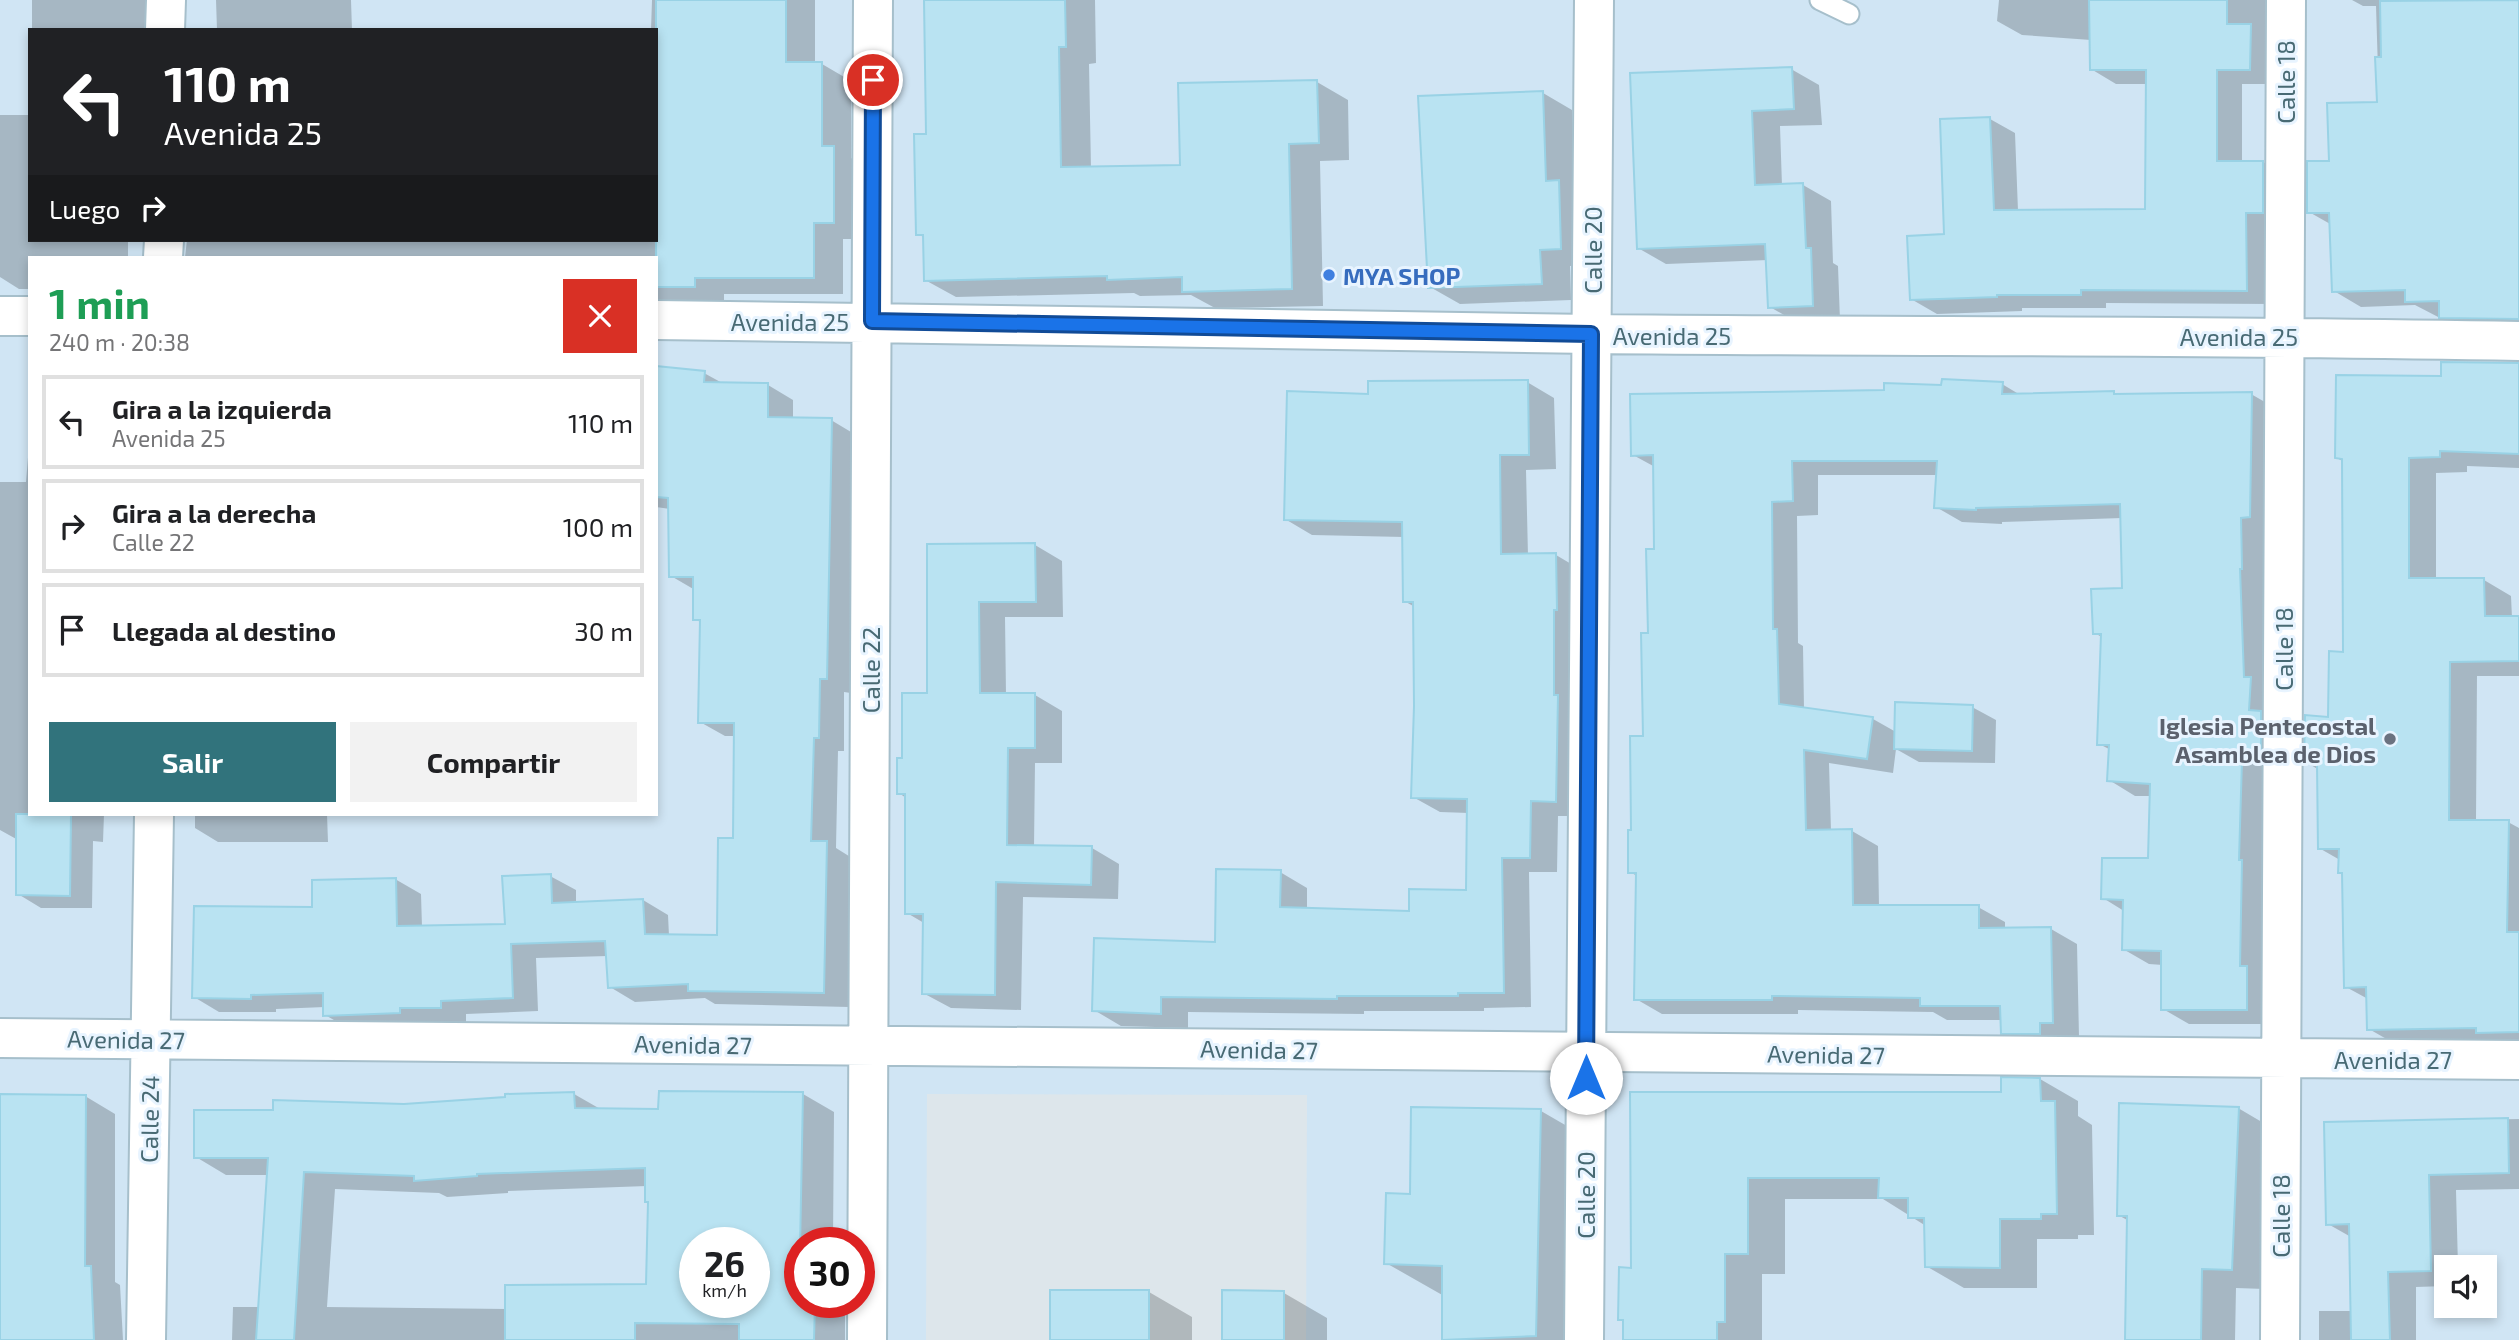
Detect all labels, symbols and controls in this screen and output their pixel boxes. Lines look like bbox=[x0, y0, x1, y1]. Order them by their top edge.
street label: Calle 18 bbox=[2271, 40, 2300, 124]
pin bbox=[843, 50, 903, 110]
text: 110 m bbox=[164, 53, 291, 112]
icon: left bbox=[49, 56, 140, 147]
icon: arrive bbox=[854, 61, 892, 99]
text: Avenida 25 bbox=[164, 113, 322, 151]
icon: right bbox=[134, 189, 172, 227]
text: Luego bbox=[49, 193, 120, 224]
street label: Calle 20 bbox=[1578, 206, 1607, 294]
place label: MYA SHOP bbox=[1343, 261, 1461, 290]
marker: MYA SHOP bbox=[1321, 267, 1337, 283]
text: 1 min bbox=[49, 277, 150, 327]
button: close bbox=[563, 279, 637, 353]
street label: Avenida 25 bbox=[731, 307, 849, 336]
street label: Avenida 25 bbox=[1613, 321, 1731, 350]
street label: Avenida 25 bbox=[2180, 322, 2298, 351]
text: 240 m · 20:38 bbox=[49, 328, 190, 356]
text: Gira a la izquierda bbox=[112, 393, 332, 424]
icon: left bbox=[53, 403, 91, 441]
text: 110 m bbox=[568, 407, 633, 438]
text: Avenida 25 bbox=[112, 424, 226, 452]
text: Gira a la derecha bbox=[112, 497, 316, 528]
icon: right bbox=[53, 507, 91, 545]
text: 100 m bbox=[563, 511, 633, 542]
text: Calle 22 bbox=[112, 528, 195, 556]
street label: Calle 18 bbox=[2269, 607, 2298, 691]
icon: arrive bbox=[53, 611, 91, 649]
text: Llegada al destino bbox=[112, 615, 336, 646]
text: 30 m bbox=[574, 615, 633, 646]
street label: Calle 22 bbox=[856, 627, 885, 713]
place label: Iglesia Pentecostal Asamblea de Dios bbox=[2159, 711, 2376, 768]
button: Salir bbox=[49, 722, 336, 802]
button: Compartir bbox=[350, 722, 637, 802]
marker: Iglesia Pentecostal Asamblea de Dios bbox=[2382, 731, 2398, 747]
street label: Avenida 27 bbox=[67, 1023, 185, 1055]
street label: Avenida 27 bbox=[634, 1028, 752, 1060]
street label: Avenida 27 bbox=[1200, 1033, 1318, 1065]
street label: Avenida 27 bbox=[1767, 1038, 1885, 1070]
position arrow bbox=[1549, 1041, 1623, 1115]
street label: Avenida 27 bbox=[2334, 1045, 2452, 1074]
street label: Calle 24 bbox=[134, 1075, 164, 1163]
street label: Calle 20 bbox=[1571, 1151, 1600, 1239]
street label: Calle 18 bbox=[2266, 1174, 2295, 1258]
speed limit sign: 30 bbox=[784, 1227, 875, 1318]
text: 26 bbox=[704, 1242, 745, 1284]
map controls bbox=[2434, 1255, 2497, 1318]
button: sound bbox=[2434, 1255, 2497, 1318]
text: km/h bbox=[702, 1279, 747, 1301]

